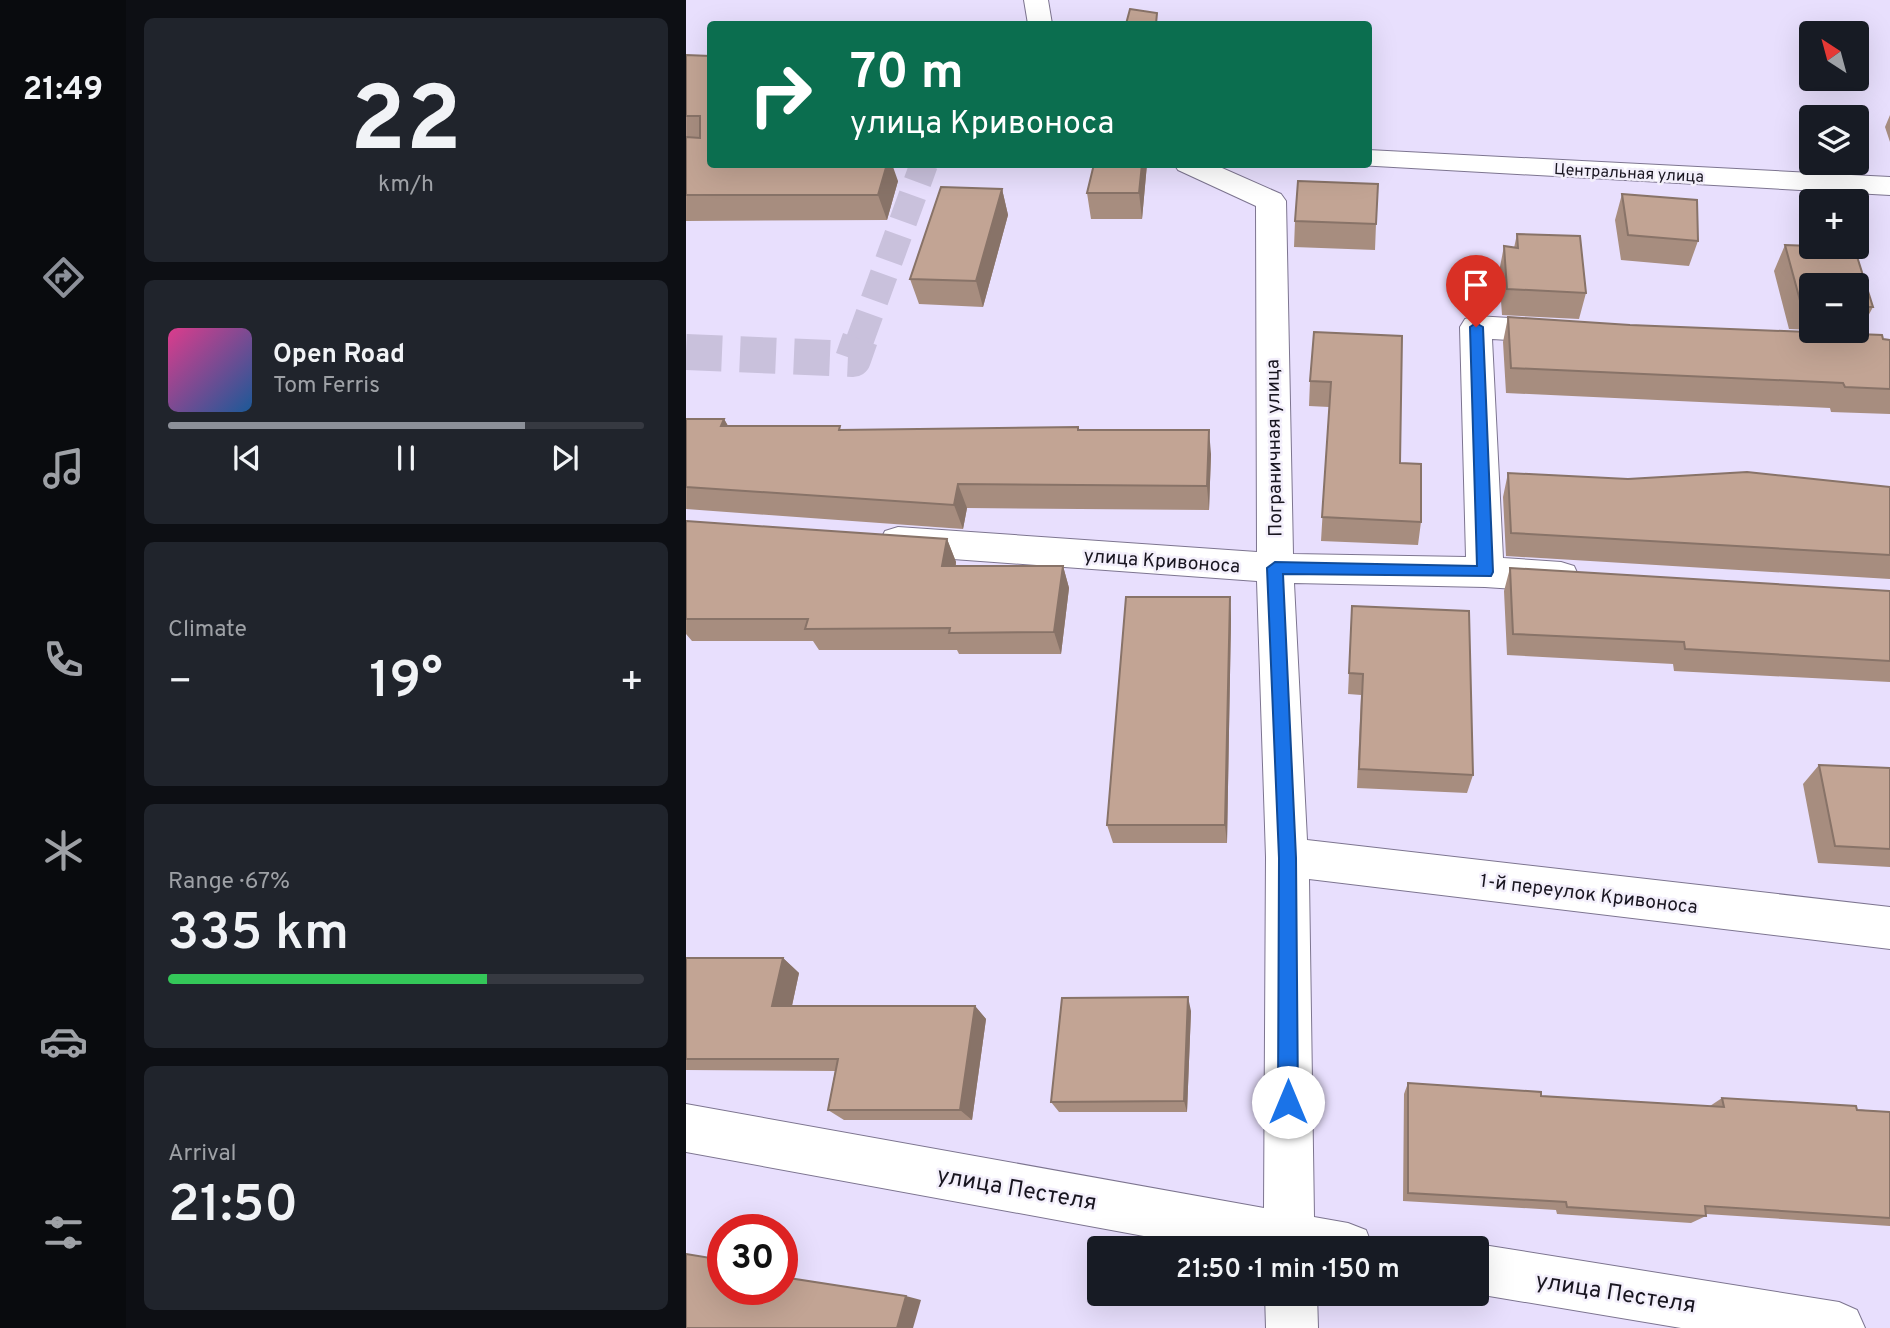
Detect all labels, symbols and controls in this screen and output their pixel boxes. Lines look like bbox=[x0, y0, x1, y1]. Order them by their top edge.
north arrow bbox=[1799, 21, 1869, 91]
map controls bbox=[1799, 21, 1869, 343]
text: 70 m bbox=[850, 44, 964, 106]
icon: right bbox=[735, 49, 826, 140]
text: 22 bbox=[350, 68, 462, 183]
text: 21:49 bbox=[23, 71, 103, 111]
text: улица Кривоноса bbox=[850, 105, 1114, 145]
button: layers bbox=[1799, 105, 1869, 175]
street label: Центральная улица bbox=[1553, 160, 1704, 188]
text: km/h bbox=[378, 171, 434, 200]
button: + bbox=[1799, 189, 1869, 259]
icon: directions bbox=[39, 253, 88, 302]
pin bbox=[1446, 255, 1506, 327]
icon: arrive bbox=[1457, 266, 1495, 304]
button: − bbox=[1799, 273, 1869, 343]
text: Open Road bbox=[273, 339, 405, 372]
street label: Пограничная улица bbox=[1261, 359, 1289, 537]
text: Tom Ferris bbox=[273, 372, 380, 401]
icon: previous bbox=[228, 439, 266, 477]
icon: pause bbox=[387, 439, 425, 477]
icon: next bbox=[546, 439, 584, 477]
icon: music bbox=[39, 444, 88, 493]
street label: улица Кривоноса bbox=[1083, 545, 1241, 579]
text: Climate bbox=[168, 616, 247, 645]
icon: phone bbox=[39, 635, 88, 684]
text: 19° bbox=[369, 650, 443, 716]
text: − bbox=[168, 659, 193, 708]
text: + bbox=[619, 659, 644, 708]
icon: climate bbox=[39, 826, 88, 875]
text: Range · 67% bbox=[168, 868, 290, 897]
street label: 1-й переулок Кривоноса bbox=[1479, 870, 1699, 920]
text: 335 km bbox=[168, 902, 349, 968]
icon: car bbox=[39, 1017, 88, 1066]
position arrow bbox=[1251, 1065, 1325, 1139]
text: Arrival bbox=[168, 1140, 237, 1169]
street label: улица Пестеля bbox=[934, 1162, 1099, 1219]
text: 21:50 bbox=[168, 1174, 298, 1240]
icon: filters bbox=[39, 1208, 88, 1257]
speed limit sign: 30 bbox=[707, 1214, 798, 1305]
text: 21:50 · 1 min · 150 m bbox=[1176, 1254, 1400, 1287]
street label: улица Пестеля bbox=[1533, 1267, 1698, 1321]

